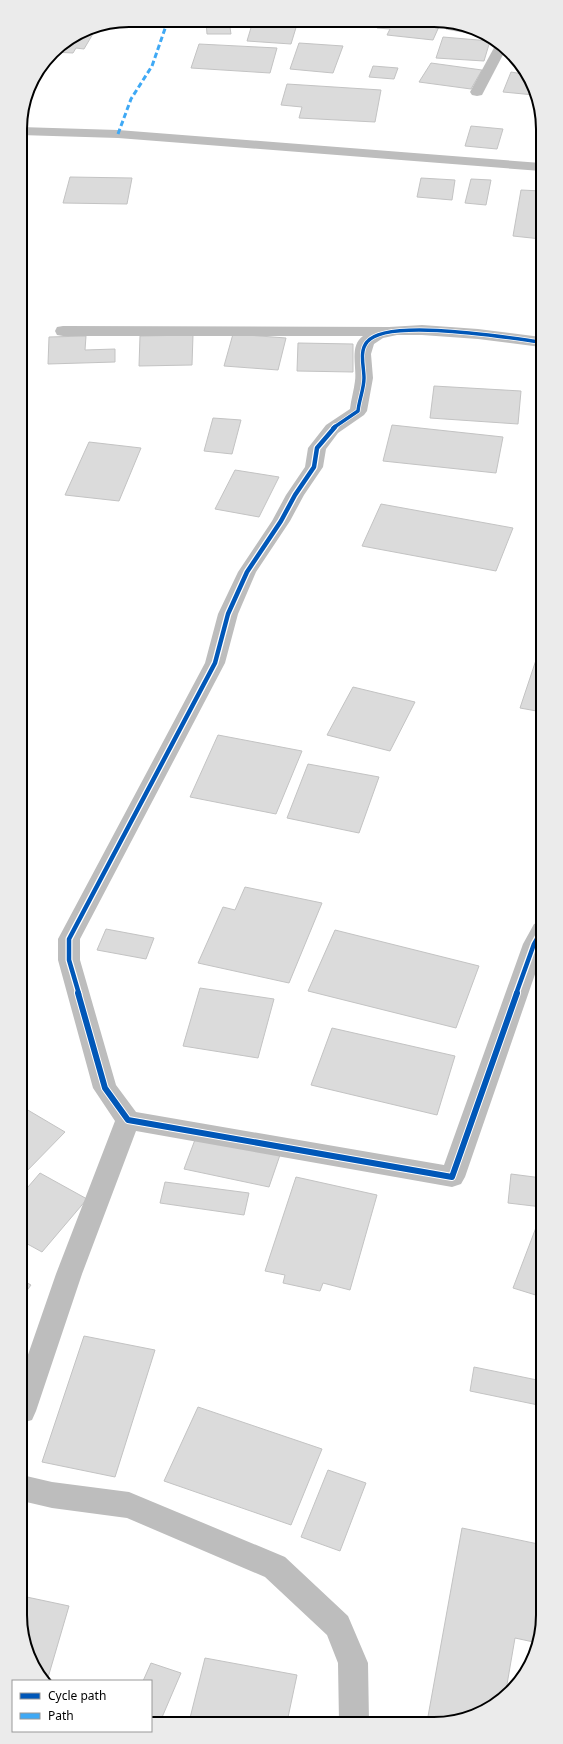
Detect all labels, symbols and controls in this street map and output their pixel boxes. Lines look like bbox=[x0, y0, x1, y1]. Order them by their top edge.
legend bbox=[12, 1680, 152, 1732]
text: Cycle path bbox=[48, 1687, 106, 1704]
text: Path bbox=[48, 1707, 74, 1724]

